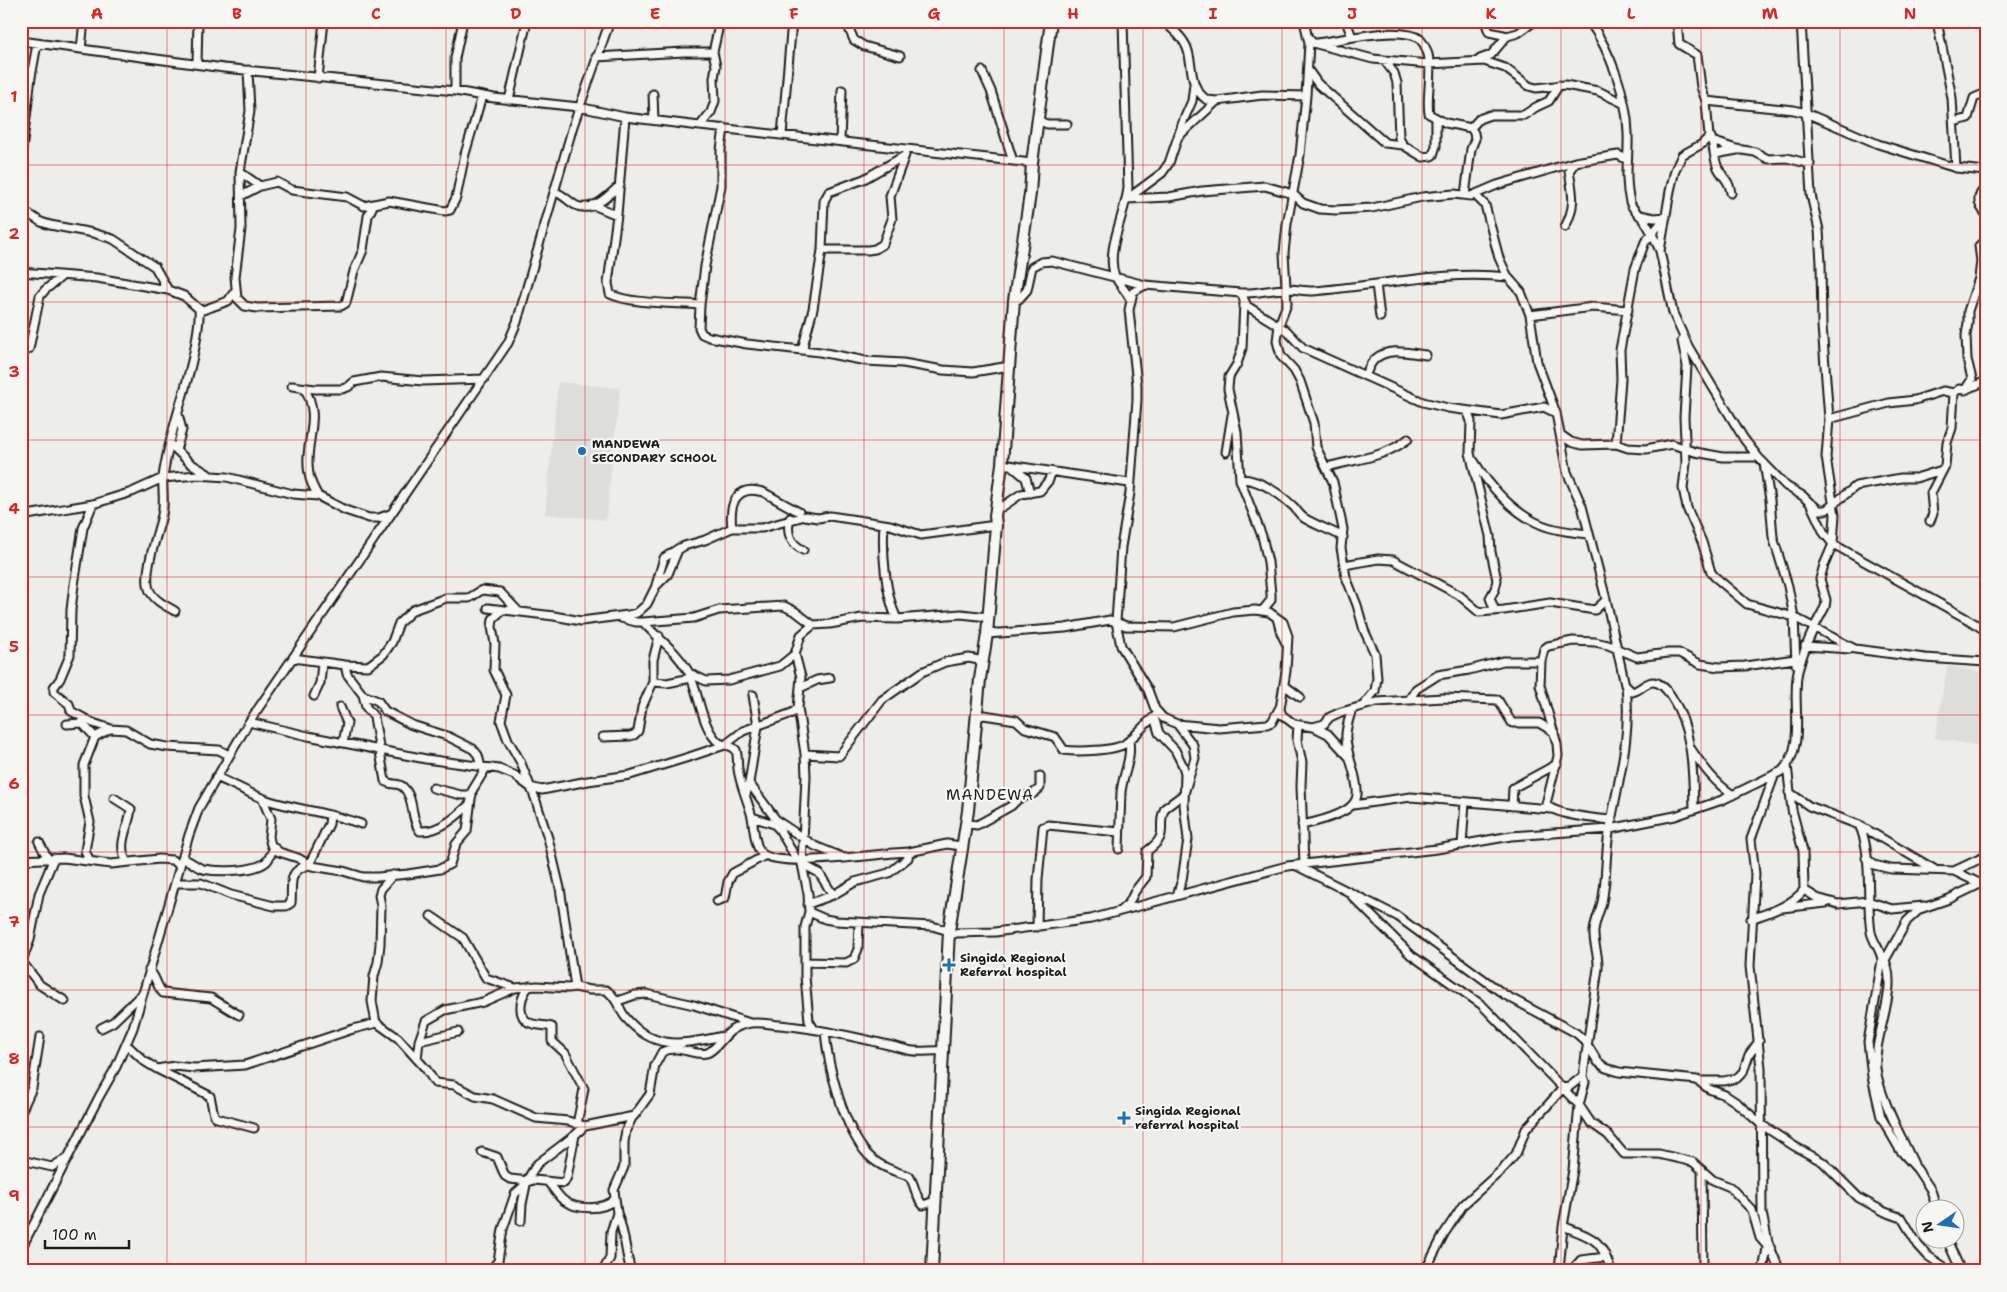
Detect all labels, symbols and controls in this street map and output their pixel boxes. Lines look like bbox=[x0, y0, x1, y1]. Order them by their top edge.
text: A bbox=[91, 3, 103, 24]
text: B bbox=[232, 3, 242, 24]
text: C bbox=[371, 3, 381, 24]
text: D bbox=[510, 3, 522, 24]
text: E bbox=[650, 3, 660, 24]
text: F bbox=[789, 3, 799, 24]
text: G bbox=[928, 3, 941, 24]
text: H bbox=[1067, 3, 1079, 24]
text: I bbox=[1209, 3, 1218, 24]
text: J bbox=[1347, 3, 1357, 24]
text: K bbox=[1486, 3, 1497, 24]
text: L bbox=[1627, 3, 1636, 24]
text: M bbox=[1762, 3, 1779, 24]
text: N bbox=[1904, 3, 1916, 24]
text: 1 bbox=[10, 86, 18, 107]
text: 2 bbox=[8, 223, 20, 244]
text: 3 bbox=[8, 361, 20, 382]
place label: MANDEWA SECONDARY SCHOOL bbox=[592, 436, 717, 466]
marker: MANDEWA SECONDARY SCHOOL bbox=[576, 445, 588, 457]
text: 4 bbox=[8, 498, 20, 519]
text: 5 bbox=[9, 636, 19, 657]
text: 6 bbox=[8, 773, 20, 794]
district label: MANDEWA bbox=[946, 785, 1034, 805]
text: 7 bbox=[8, 911, 20, 932]
place label: Singida Regional Referral hospital bbox=[960, 950, 1067, 980]
marker: Singida Regional Referral hospital bbox=[942, 958, 956, 972]
text: 8 bbox=[8, 1048, 20, 1069]
place label: Singida Regional referral hospital bbox=[1135, 1103, 1241, 1133]
marker: Singida Regional referral hospital bbox=[1117, 1111, 1131, 1125]
text: 9 bbox=[8, 1185, 20, 1206]
north arrow bbox=[1914, 1200, 1964, 1250]
scale bar bbox=[45, 1217, 129, 1249]
text: N bbox=[1917, 1219, 1937, 1234]
text: 100 m bbox=[52, 1225, 97, 1245]

